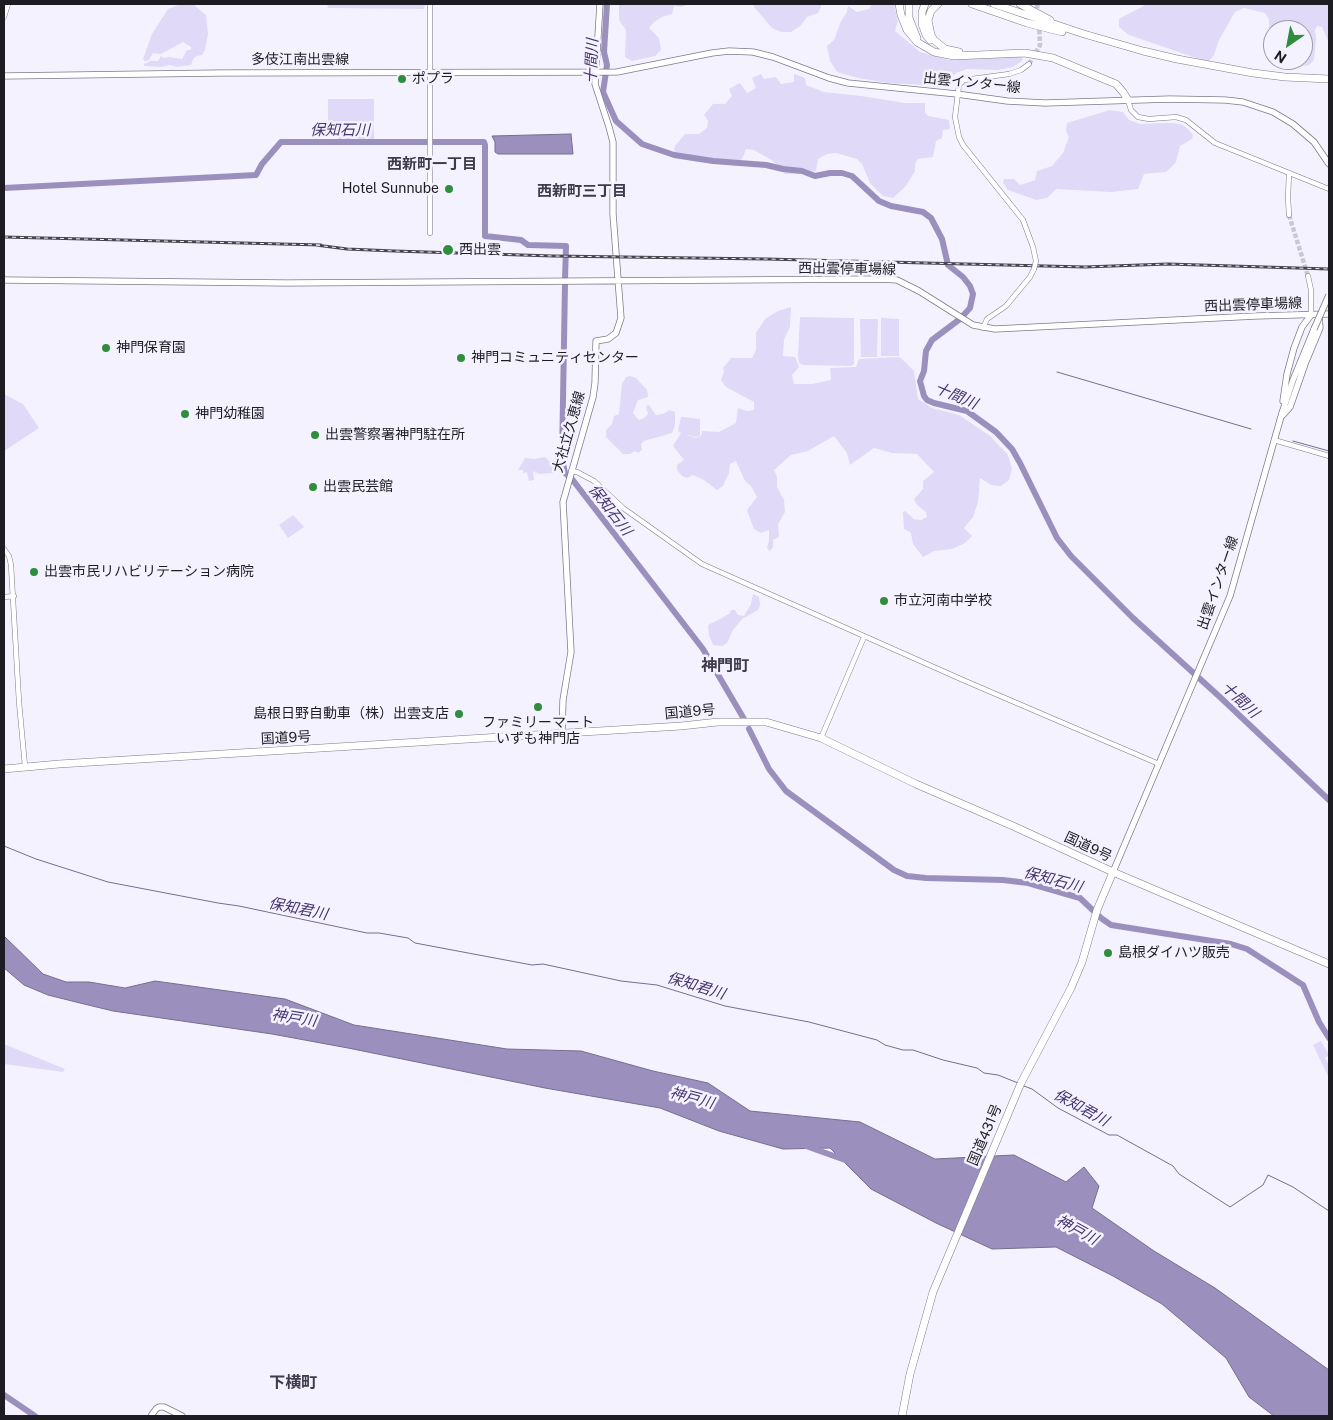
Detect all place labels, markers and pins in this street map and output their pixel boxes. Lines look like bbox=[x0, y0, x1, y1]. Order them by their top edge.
place label: ポプラ bbox=[412, 71, 454, 87]
marker: ポプラ bbox=[396, 73, 408, 85]
place label: Hotel Sunnube bbox=[342, 181, 439, 197]
marker: Hotel Sunnube bbox=[443, 183, 455, 195]
place label: 西出雲 bbox=[459, 242, 501, 258]
marker: 西出雲 bbox=[441, 243, 455, 257]
place label: 神門保育園 bbox=[116, 340, 186, 356]
marker: 神門保育園 bbox=[100, 342, 112, 354]
place label: 神門コミュニティセンター bbox=[471, 350, 639, 366]
marker: 神門コミュニティセンター bbox=[455, 352, 467, 364]
place label: 神門幼稚園 bbox=[195, 406, 265, 422]
marker: 神門幼稚園 bbox=[179, 408, 191, 420]
place label: 出雲警察署神門駐在所 bbox=[325, 427, 465, 443]
marker: 出雲警察署神門駐在所 bbox=[309, 429, 321, 441]
place label: 出雲民芸館 bbox=[323, 479, 393, 495]
marker: 出雲民芸館 bbox=[307, 481, 319, 493]
place label: 出雲市民リハビリテーション病院 bbox=[44, 564, 254, 580]
marker: 出雲市民リハビリテーション病院 bbox=[28, 566, 40, 578]
place label: 市立河南中学校 bbox=[894, 593, 992, 609]
marker: 市立河南中学校 bbox=[878, 595, 890, 607]
marker: ファミリーマート いずも神門店 bbox=[532, 701, 544, 713]
place label: 島根日野自動車（株）出雲支店 bbox=[253, 706, 449, 722]
marker: 島根日野自動車（株）出雲支店 bbox=[453, 708, 465, 720]
place label: ファミリーマート いずも神門店 bbox=[482, 715, 594, 748]
place label: 島根ダイハツ販売 bbox=[1118, 945, 1230, 961]
marker: 島根ダイハツ販売 bbox=[1102, 947, 1114, 959]

